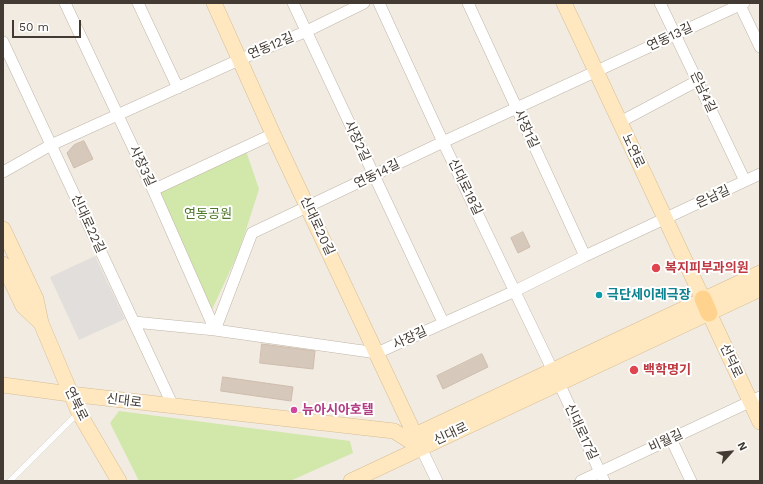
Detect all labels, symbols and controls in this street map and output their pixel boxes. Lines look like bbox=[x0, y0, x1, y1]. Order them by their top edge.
scale bar bbox=[14, 12, 83, 38]
text: 50 m bbox=[19, 20, 49, 34]
street label: 연동13길 bbox=[645, 20, 695, 54]
street label: 연동12길 bbox=[246, 29, 296, 63]
street label: 은남4길 bbox=[687, 69, 719, 115]
street label: 사장1길 bbox=[510, 107, 542, 151]
street label: 사장2길 bbox=[341, 118, 373, 164]
street label: 노연로 bbox=[618, 131, 648, 171]
street label: 사장3길 bbox=[126, 143, 158, 189]
street label: 연동14길 bbox=[352, 156, 402, 192]
street label: 신대로18길 bbox=[445, 156, 485, 218]
street label: 은남길 bbox=[693, 182, 733, 212]
street label: 신대로22길 bbox=[68, 192, 108, 256]
street label: 신대로20길 bbox=[297, 194, 337, 258]
park label: 연동공원 bbox=[184, 206, 232, 222]
place label: 복지피부과의원 bbox=[665, 260, 749, 276]
marker: 복지피부과의원 bbox=[650, 262, 662, 274]
place label: 극단세이레극장 bbox=[607, 287, 691, 303]
marker: 극단세이레극장 bbox=[594, 290, 604, 300]
street label: 사장길 bbox=[390, 323, 430, 353]
street label: 선덕로 bbox=[716, 341, 746, 381]
place label: 백학명기 bbox=[643, 362, 691, 378]
marker: 백학명기 bbox=[628, 364, 640, 376]
street label: 연북로 bbox=[61, 384, 91, 424]
street label: 신대로 bbox=[105, 391, 143, 411]
street label: 신대로17길 bbox=[561, 401, 601, 463]
place label: 뉴아시아호텔 bbox=[302, 402, 374, 418]
marker: 뉴아시아호텔 bbox=[289, 405, 299, 415]
street label: 신대로 bbox=[431, 419, 471, 449]
street label: 비월길 bbox=[646, 426, 686, 456]
north arrow bbox=[711, 432, 751, 472]
text: N bbox=[734, 440, 750, 453]

